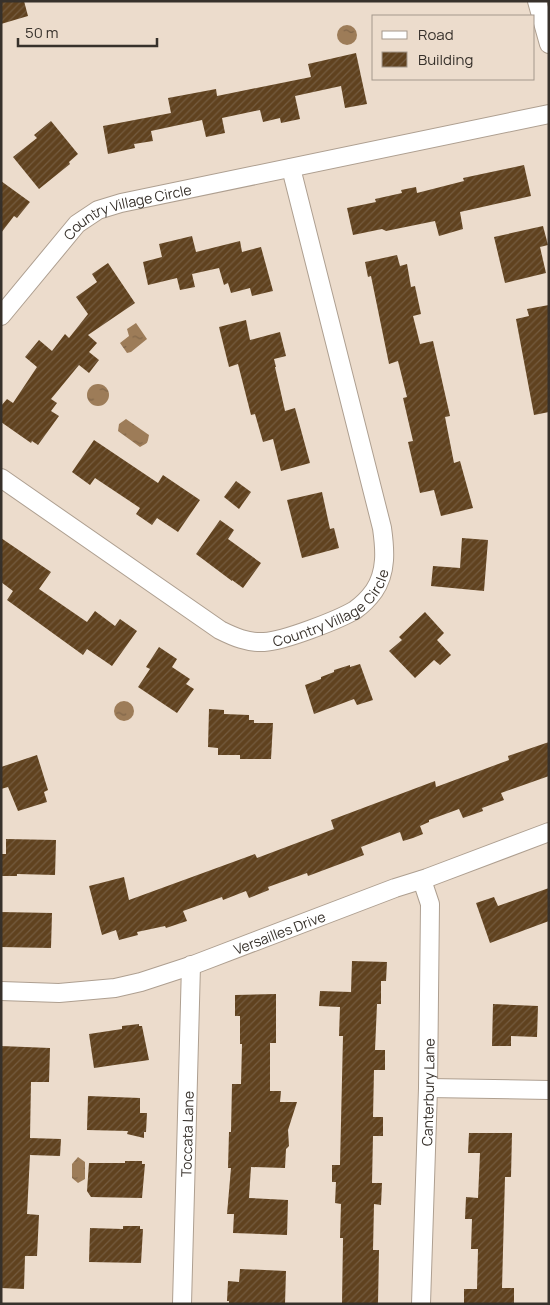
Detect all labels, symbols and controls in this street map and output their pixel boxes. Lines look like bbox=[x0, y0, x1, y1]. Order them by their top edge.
scale bar bbox=[18, 15, 156, 47]
legend bbox=[372, 15, 535, 80]
text: 50 m bbox=[25, 22, 59, 43]
text: Road bbox=[418, 24, 454, 45]
text: Building bbox=[418, 49, 473, 70]
street label: Country Village Circle bbox=[59, 179, 193, 243]
street label: Country Village Circle bbox=[271, 567, 392, 650]
street label: Versailles Drive bbox=[231, 906, 328, 958]
street label: Canterbury Lane bbox=[417, 1038, 438, 1146]
street label: Toccata Lane bbox=[176, 1091, 197, 1177]

